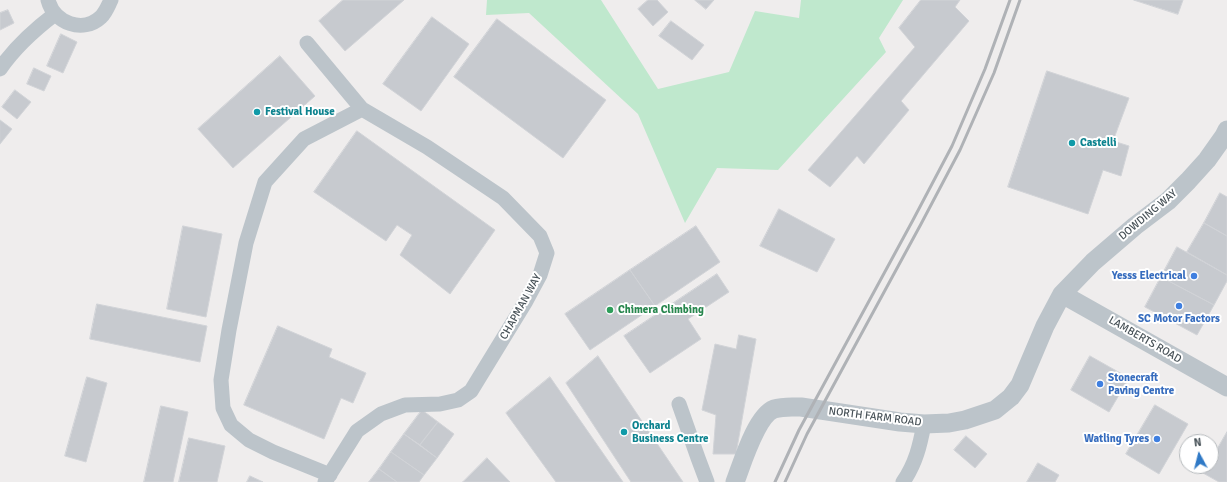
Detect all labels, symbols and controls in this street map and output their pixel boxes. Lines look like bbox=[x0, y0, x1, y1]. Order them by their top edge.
place label: Festival House bbox=[265, 105, 335, 119]
marker: Festival House bbox=[252, 107, 262, 117]
place label: Castelli bbox=[1080, 136, 1117, 150]
marker: Castelli bbox=[1067, 138, 1077, 148]
street label: DOWDING WAY bbox=[1116, 187, 1180, 243]
place label: Yesss Electrical bbox=[1112, 269, 1186, 283]
marker: Yesss Electrical bbox=[1189, 271, 1199, 281]
street label: CHAPMAN WAY bbox=[498, 272, 544, 342]
marker: SC Motor Factors bbox=[1174, 301, 1184, 311]
place label: Chimera Climbing bbox=[618, 303, 704, 317]
marker: Chimera Climbing bbox=[605, 305, 615, 315]
place label: SC Motor Factors bbox=[1138, 312, 1220, 326]
street label: LAMBERTS ROAD bbox=[1106, 314, 1184, 366]
place label: Stonecraft Paving Centre bbox=[1108, 371, 1174, 397]
marker: Stonecraft Paving Centre bbox=[1095, 379, 1105, 389]
street label: NORTH FARM ROAD bbox=[828, 405, 922, 429]
place label: Orchard Business Centre bbox=[632, 419, 709, 445]
marker: Orchard Business Centre bbox=[619, 427, 629, 437]
place label: Watling Tyres bbox=[1084, 432, 1149, 446]
marker: Watling Tyres bbox=[1152, 434, 1162, 444]
north arrow bbox=[1179, 434, 1219, 474]
text: N bbox=[1193, 436, 1202, 450]

